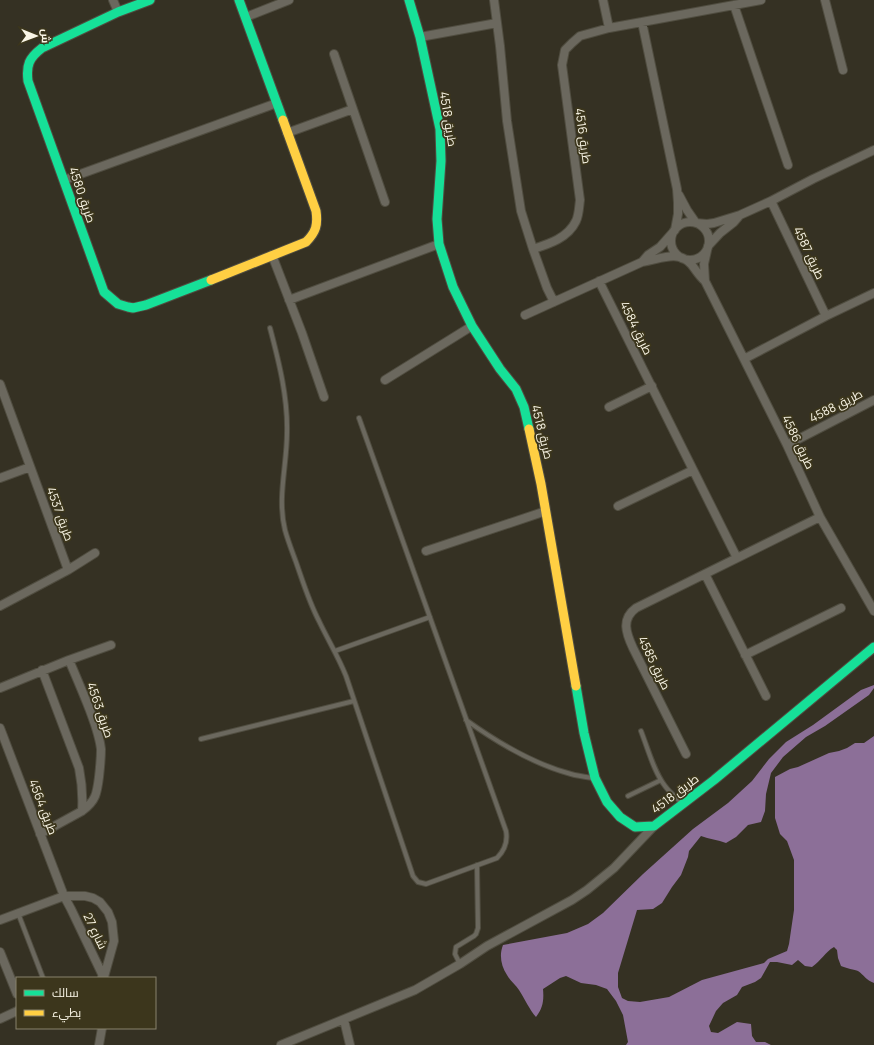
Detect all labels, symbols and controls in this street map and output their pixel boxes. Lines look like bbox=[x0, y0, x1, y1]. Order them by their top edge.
north arrow bbox=[16, 16, 56, 56]
text: ش bbox=[39, 29, 54, 43]
street label: طريق 4518 bbox=[436, 90, 461, 148]
street label: طريق 4516 bbox=[571, 107, 596, 165]
street label: طريق 4580 bbox=[65, 165, 100, 225]
street label: طريق 4587 bbox=[790, 223, 829, 282]
street label: طريق 4584 bbox=[616, 298, 657, 358]
street label: طريق 4588 bbox=[806, 385, 865, 426]
street label: طريق 4518 bbox=[528, 403, 557, 461]
street label: طريق 4586 bbox=[778, 412, 819, 472]
street label: طريق 4537 bbox=[43, 484, 78, 543]
street label: طريق 4585 bbox=[634, 633, 675, 693]
street label: طريق 4563 bbox=[83, 680, 118, 740]
street label: طريق 4518 bbox=[647, 770, 702, 817]
street label: طريق 4564 bbox=[25, 777, 62, 837]
street label: شارع 27 bbox=[79, 910, 112, 952]
legend bbox=[16, 977, 156, 1029]
text: سالك bbox=[52, 984, 79, 1001]
text: بطيء bbox=[52, 1004, 81, 1023]

